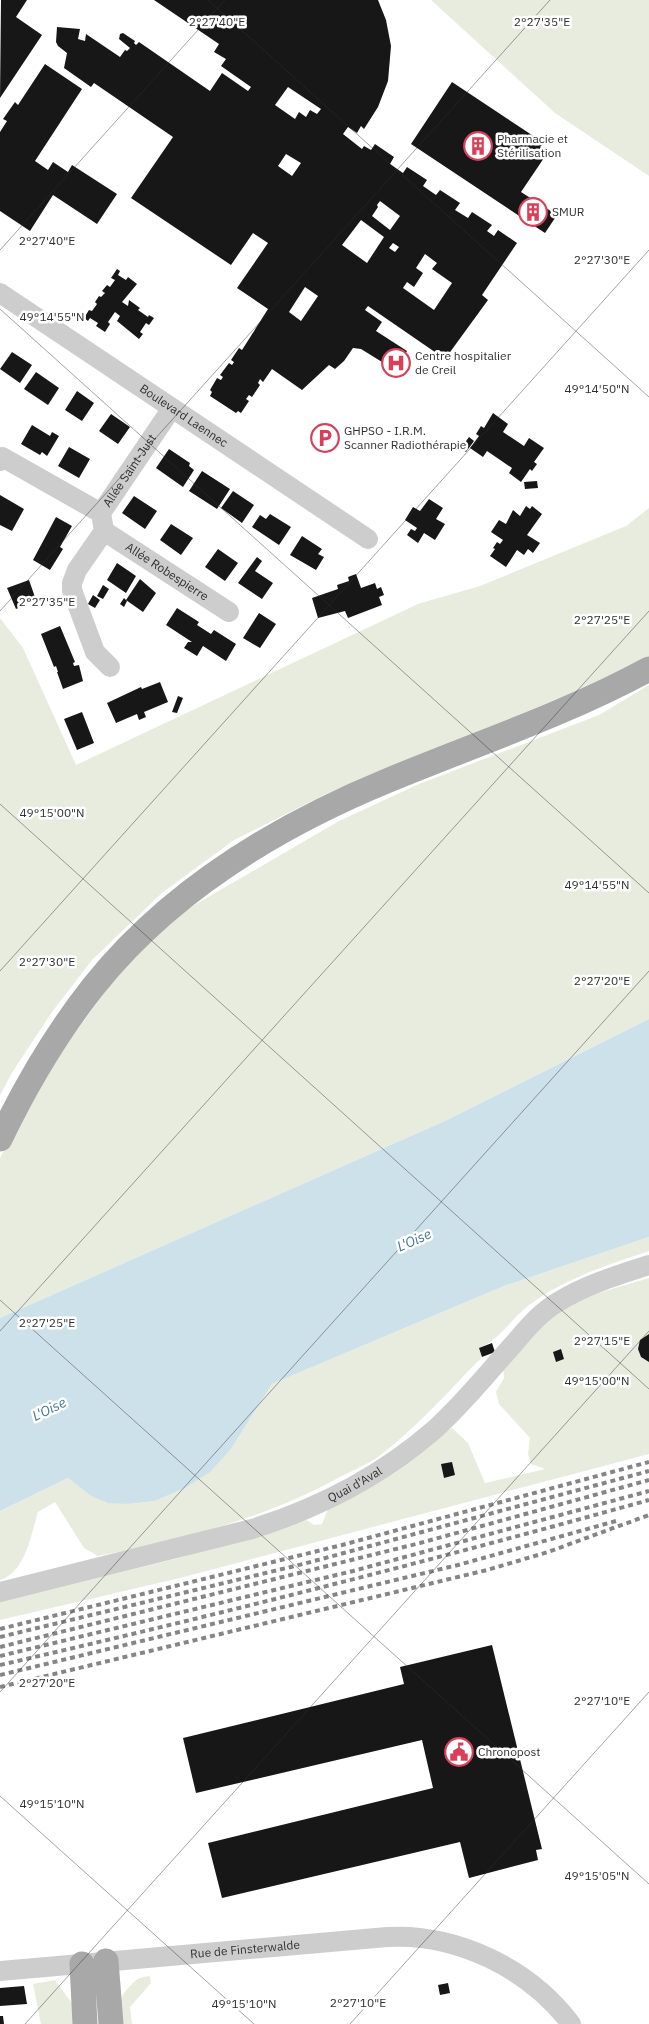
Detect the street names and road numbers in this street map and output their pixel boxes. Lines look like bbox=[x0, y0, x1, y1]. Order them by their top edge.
street label: Boulevard Laennec bbox=[137, 381, 231, 450]
street label: Allée Saint-Just bbox=[99, 431, 159, 510]
street label: Allée Robespierre bbox=[123, 539, 212, 604]
street label: Quai d'Aval bbox=[325, 1463, 385, 1505]
street label: Rue de Finsterwalde bbox=[189, 1937, 301, 1961]

